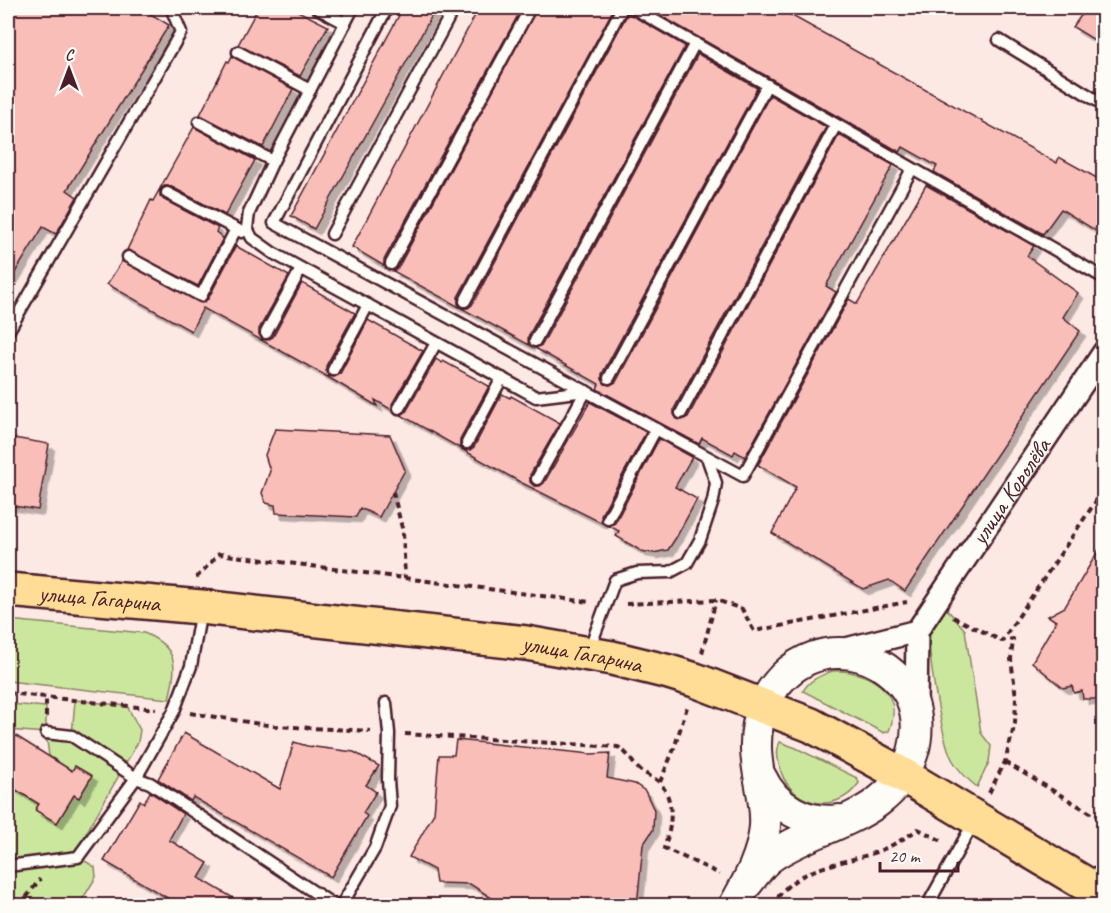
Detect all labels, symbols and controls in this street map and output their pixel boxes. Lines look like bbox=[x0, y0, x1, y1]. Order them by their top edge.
north arrow bbox=[39, 39, 99, 99]
text: С bbox=[65, 45, 75, 65]
street label: улица Королёва bbox=[963, 431, 1058, 552]
street label: улица Гагарина bbox=[36, 578, 163, 618]
street label: улица Гагарина bbox=[518, 627, 647, 680]
scale bar bbox=[880, 835, 958, 873]
text: 20 m bbox=[889, 845, 922, 867]

